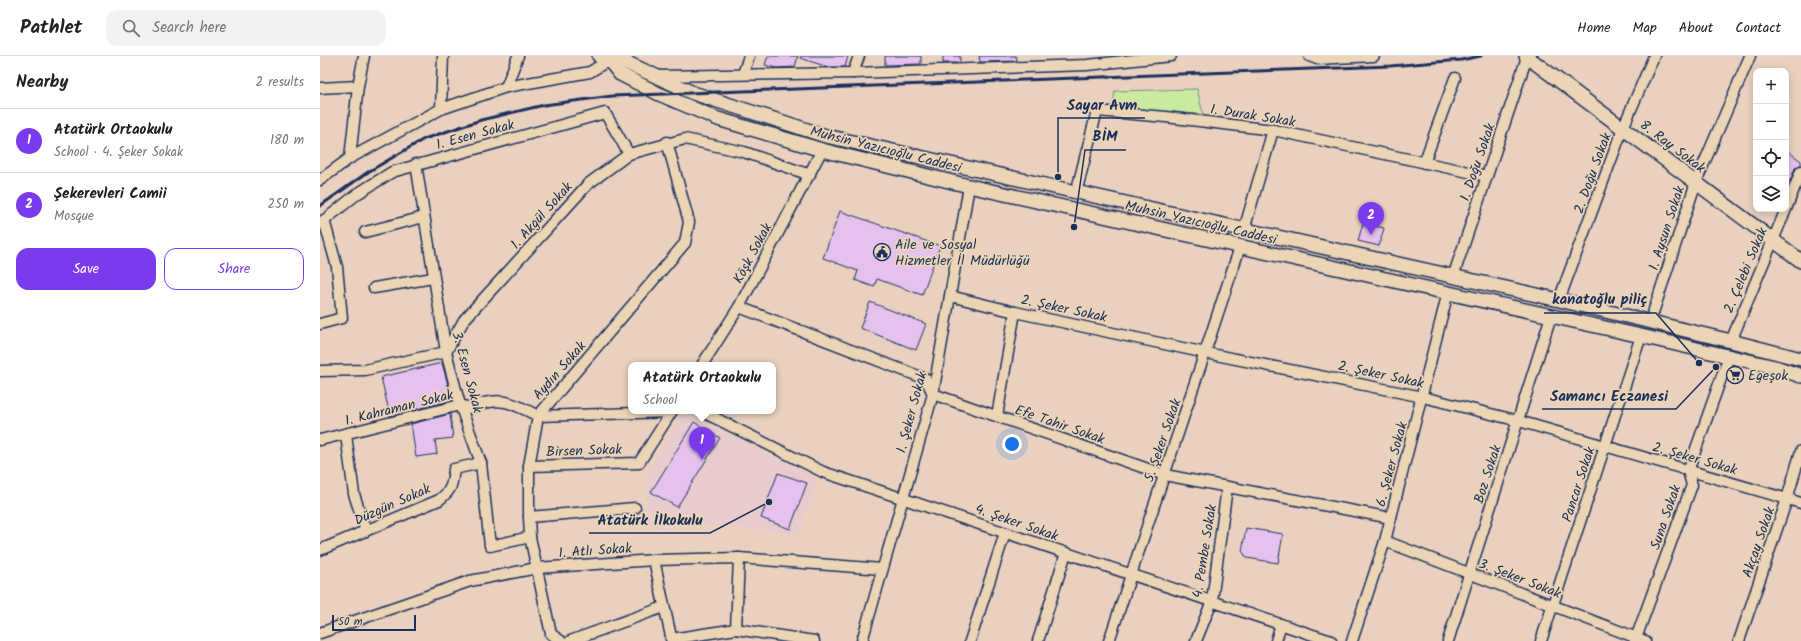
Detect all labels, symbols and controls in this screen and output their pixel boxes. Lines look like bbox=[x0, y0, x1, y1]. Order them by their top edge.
search box bbox=[106, 10, 386, 46]
text: Pathlet bbox=[20, 13, 82, 43]
text: Search here bbox=[152, 16, 226, 40]
icon: search bbox=[120, 17, 142, 39]
text: Home bbox=[1577, 17, 1611, 39]
text: Map bbox=[1633, 17, 1657, 39]
text: About bbox=[1679, 17, 1713, 39]
text: Contact bbox=[1735, 17, 1781, 39]
map controls bbox=[1753, 68, 1789, 212]
button: + bbox=[1753, 68, 1789, 104]
text: Nearby bbox=[16, 69, 68, 96]
text: 2 results bbox=[256, 72, 304, 93]
callout: Sayar Avm bbox=[1058, 91, 1145, 118]
text: Sayar Avm bbox=[1067, 94, 1137, 118]
street label: 1. Durak Sokak bbox=[1209, 98, 1297, 134]
button: − bbox=[1753, 104, 1789, 140]
street label: 1. Esen Sokak bbox=[434, 114, 517, 156]
street label: 8. Ray Sokak bbox=[1635, 115, 1710, 179]
text: Atatürk Ortaokulu bbox=[54, 118, 172, 142]
street label: 1. Doğu Sokak bbox=[1454, 120, 1502, 204]
street label: Muhsin Yazıcıoğlu Caddesi bbox=[808, 121, 964, 180]
callout: BİM bbox=[1085, 123, 1126, 150]
text: BİM bbox=[1092, 125, 1118, 149]
street label: 2. Doğu Sokak bbox=[1568, 129, 1618, 217]
text: 1 bbox=[27, 130, 31, 151]
text: 180 m bbox=[270, 130, 304, 151]
button: locate bbox=[1753, 140, 1789, 176]
text: School · 4. Şeker Sokak bbox=[54, 142, 183, 163]
button: layers bbox=[1753, 176, 1789, 212]
street label: 1. Akgül Sokak bbox=[505, 177, 578, 254]
text: Şekerevleri Camii bbox=[54, 182, 167, 206]
street label: 1. Aysun Sokak bbox=[1643, 183, 1691, 273]
text: 2 bbox=[25, 194, 33, 215]
text: 250 m bbox=[267, 194, 304, 215]
street label: Muhsin Yazıcıoğlu Caddesi bbox=[1123, 195, 1279, 251]
pin: 2 bbox=[1358, 202, 1384, 235]
text: Mosque bbox=[54, 206, 94, 227]
street label: Köşk Sokak bbox=[728, 219, 778, 288]
street label: 2. Çelebi Sokak bbox=[1718, 224, 1774, 317]
place label: Aile ve Sosyal Hizmetler İl Müdürlüğü bbox=[895, 234, 1030, 272]
public building icon: Aile ve Sosyal Hizmetler İl Müdürlüğü bbox=[872, 242, 892, 262]
button: Save bbox=[16, 248, 156, 290]
button: Share bbox=[164, 248, 304, 290]
callout: kanatoğlu piliç bbox=[1544, 286, 1656, 313]
text: kanatoğlu piliç bbox=[1552, 288, 1648, 312]
street label: 2. Şeker Sokak bbox=[1019, 289, 1109, 329]
street label: 3. Esen Sokak bbox=[446, 329, 489, 416]
street label: Aydın Sokak bbox=[528, 336, 592, 405]
street label: 2. Şeker Sokak bbox=[1336, 355, 1426, 395]
popup bbox=[628, 362, 776, 414]
supermarket icon: Egeşok bbox=[1725, 365, 1745, 385]
place label: Egeşok bbox=[1748, 365, 1788, 387]
text: Atatürk Ortaokulu bbox=[643, 366, 761, 390]
street label: 1. Şeker Sokak bbox=[891, 369, 934, 456]
callout: Samancı Eczanesi bbox=[1542, 382, 1676, 409]
street label: 1. Kahraman Sokak bbox=[343, 384, 456, 432]
text: Samancı Eczanesi bbox=[1550, 385, 1669, 409]
text: School bbox=[643, 390, 677, 411]
street label: 5. Şeker Sokak bbox=[1138, 395, 1188, 485]
street label: Efe Tahir Sokak bbox=[1012, 399, 1108, 451]
street label: 6. Şeker Sokak bbox=[1370, 419, 1414, 509]
pin: 1 bbox=[689, 427, 715, 460]
your location bbox=[1002, 434, 1022, 454]
street label: 2. Şeker Sokak bbox=[1650, 436, 1740, 482]
street label: Birsen Sokak bbox=[546, 439, 623, 463]
street label: Boz Sokak bbox=[1468, 442, 1508, 506]
street label: Pancar Sokak bbox=[1556, 443, 1602, 525]
street label: Düzgün Sokak bbox=[351, 478, 435, 532]
street label: Suna Sokak bbox=[1645, 482, 1687, 553]
street label: 4. Şeker Sokak bbox=[972, 498, 1062, 548]
street label: 4. Pembe Sokak bbox=[1187, 502, 1223, 600]
street label: Akçay Sokak bbox=[1737, 504, 1781, 581]
callout: Atatürk İlkokulu bbox=[589, 506, 710, 533]
text: Atatürk İlkokulu bbox=[597, 509, 703, 533]
street label: 1. Atlı Sokak bbox=[558, 537, 633, 565]
street label: 3. Şeker Sokak bbox=[1475, 553, 1565, 605]
scale bar bbox=[332, 613, 416, 632]
text: 50 m bbox=[338, 613, 363, 631]

